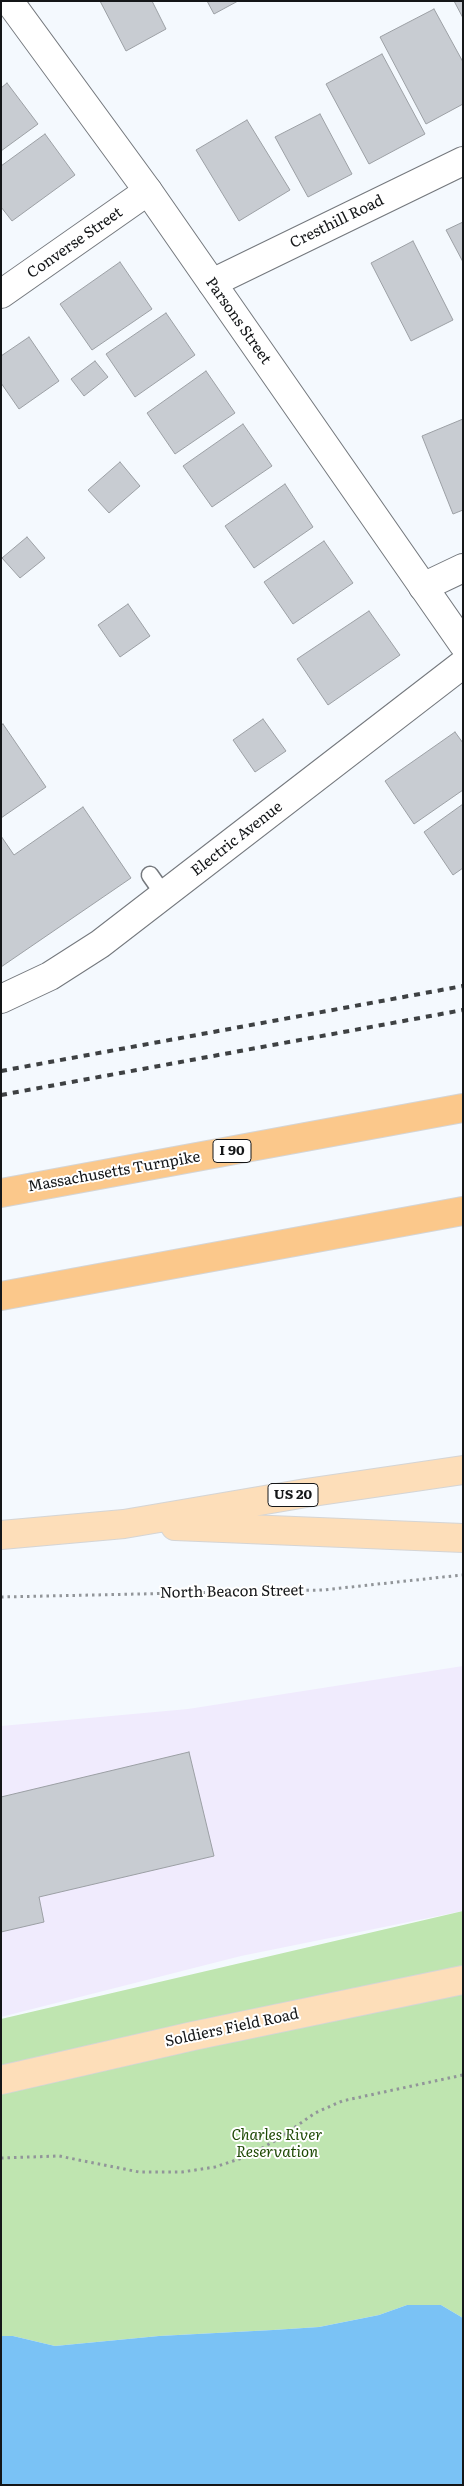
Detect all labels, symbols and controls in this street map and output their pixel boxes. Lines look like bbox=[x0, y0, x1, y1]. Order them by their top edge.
street label: Cresthill Road bbox=[287, 192, 387, 252]
street label: Converse Street bbox=[24, 203, 126, 283]
street label: Parsons Street bbox=[201, 274, 275, 368]
street label: Electric Avenue bbox=[188, 798, 286, 880]
road number: I 90 bbox=[213, 1140, 251, 1162]
street label: Massachusetts Turnpike bbox=[26, 1148, 202, 1196]
road number: US 20 bbox=[268, 1484, 318, 1506]
street label: North Beacon Street bbox=[160, 1582, 304, 1602]
street label: Soldiers Field Road bbox=[163, 2005, 301, 2051]
park label: Charles River Reservation bbox=[232, 2127, 322, 2162]

